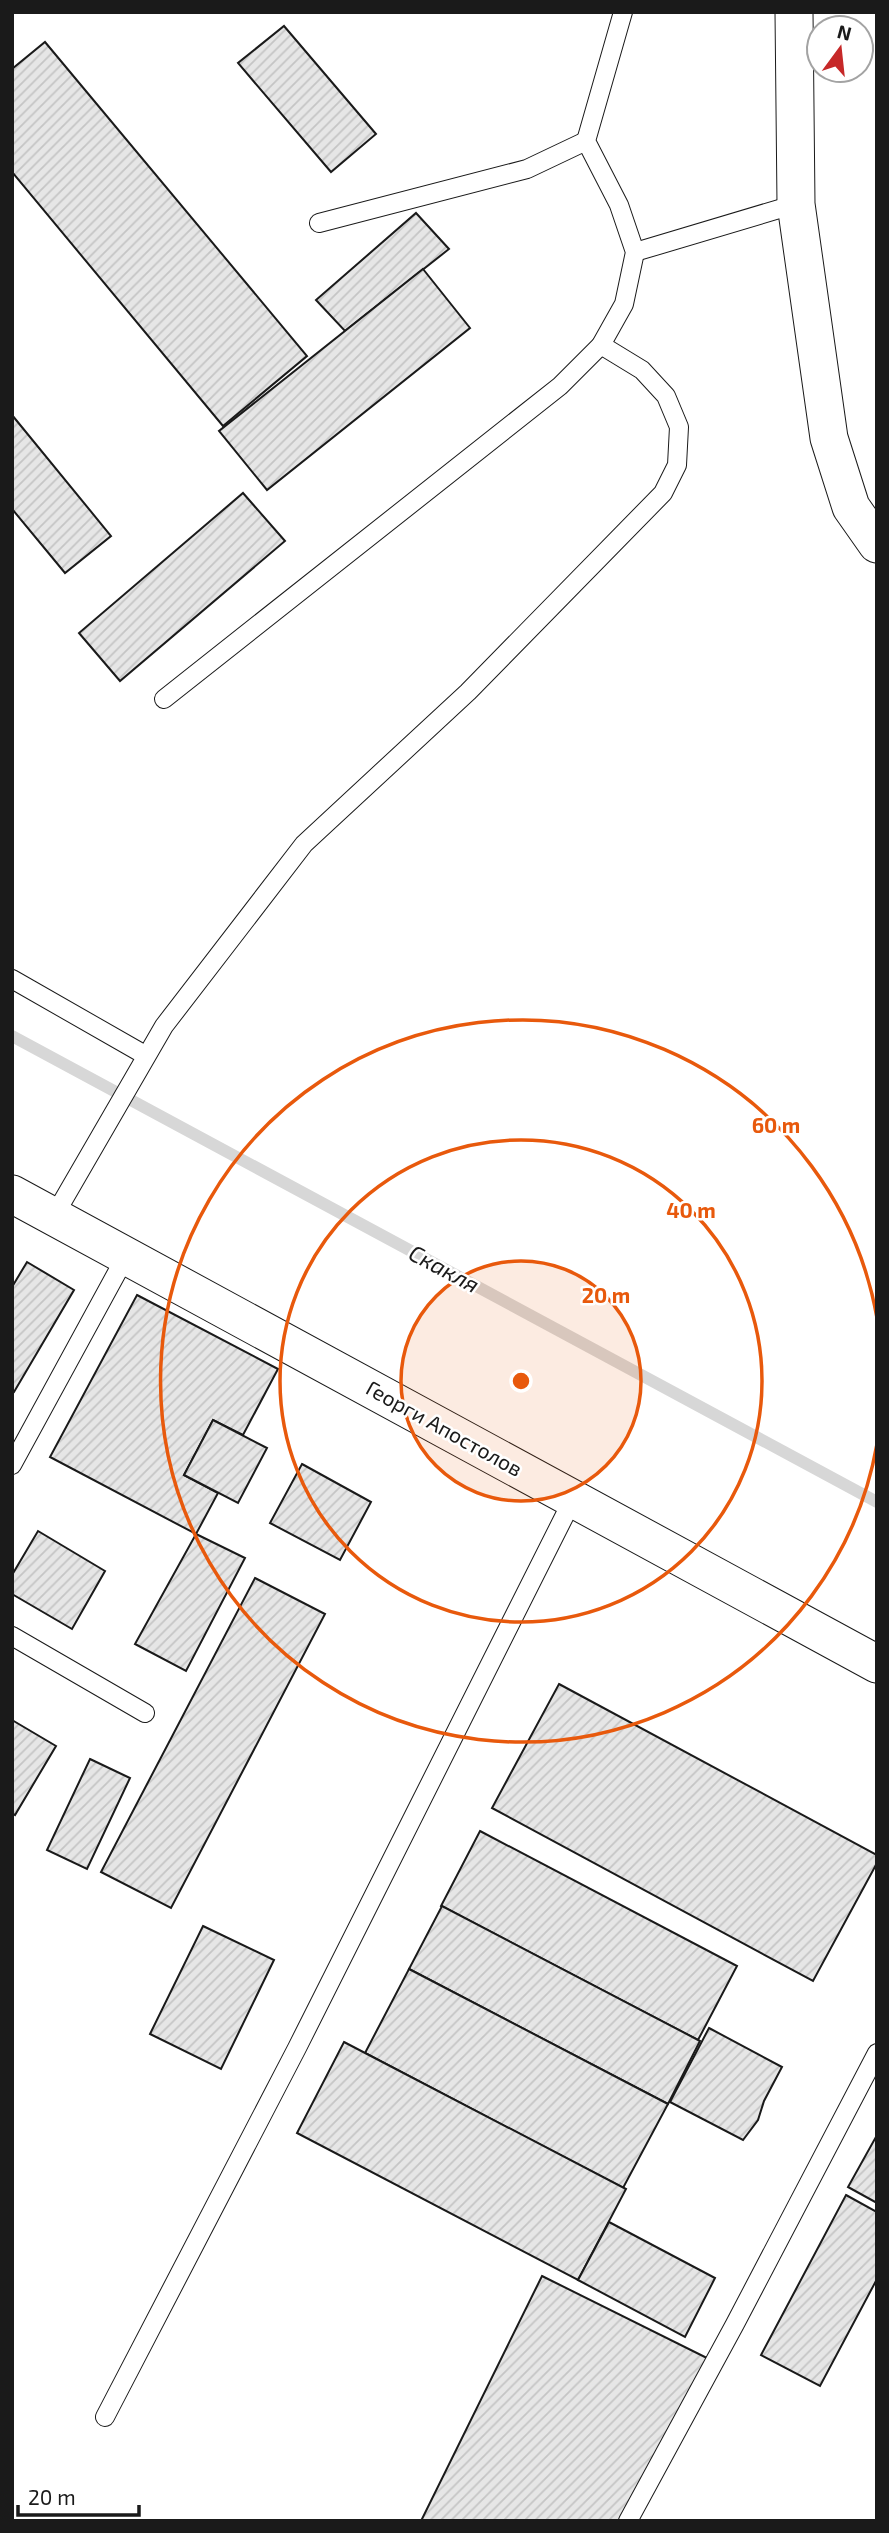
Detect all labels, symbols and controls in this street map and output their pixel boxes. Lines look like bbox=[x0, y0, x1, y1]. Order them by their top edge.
north arrow bbox=[805, 14, 875, 84]
text: N bbox=[835, 19, 854, 45]
text: 60 m bbox=[752, 1112, 800, 1137]
text: 40 m bbox=[666, 1197, 716, 1222]
water label: Скакля bbox=[404, 1238, 485, 1298]
text: 20 m bbox=[582, 1282, 630, 1307]
centre of rings bbox=[509, 1369, 533, 1393]
street label: Георги Апостолов bbox=[362, 1374, 527, 1481]
scale bar bbox=[18, 2474, 138, 2518]
text: 20 m bbox=[28, 2484, 76, 2509]

